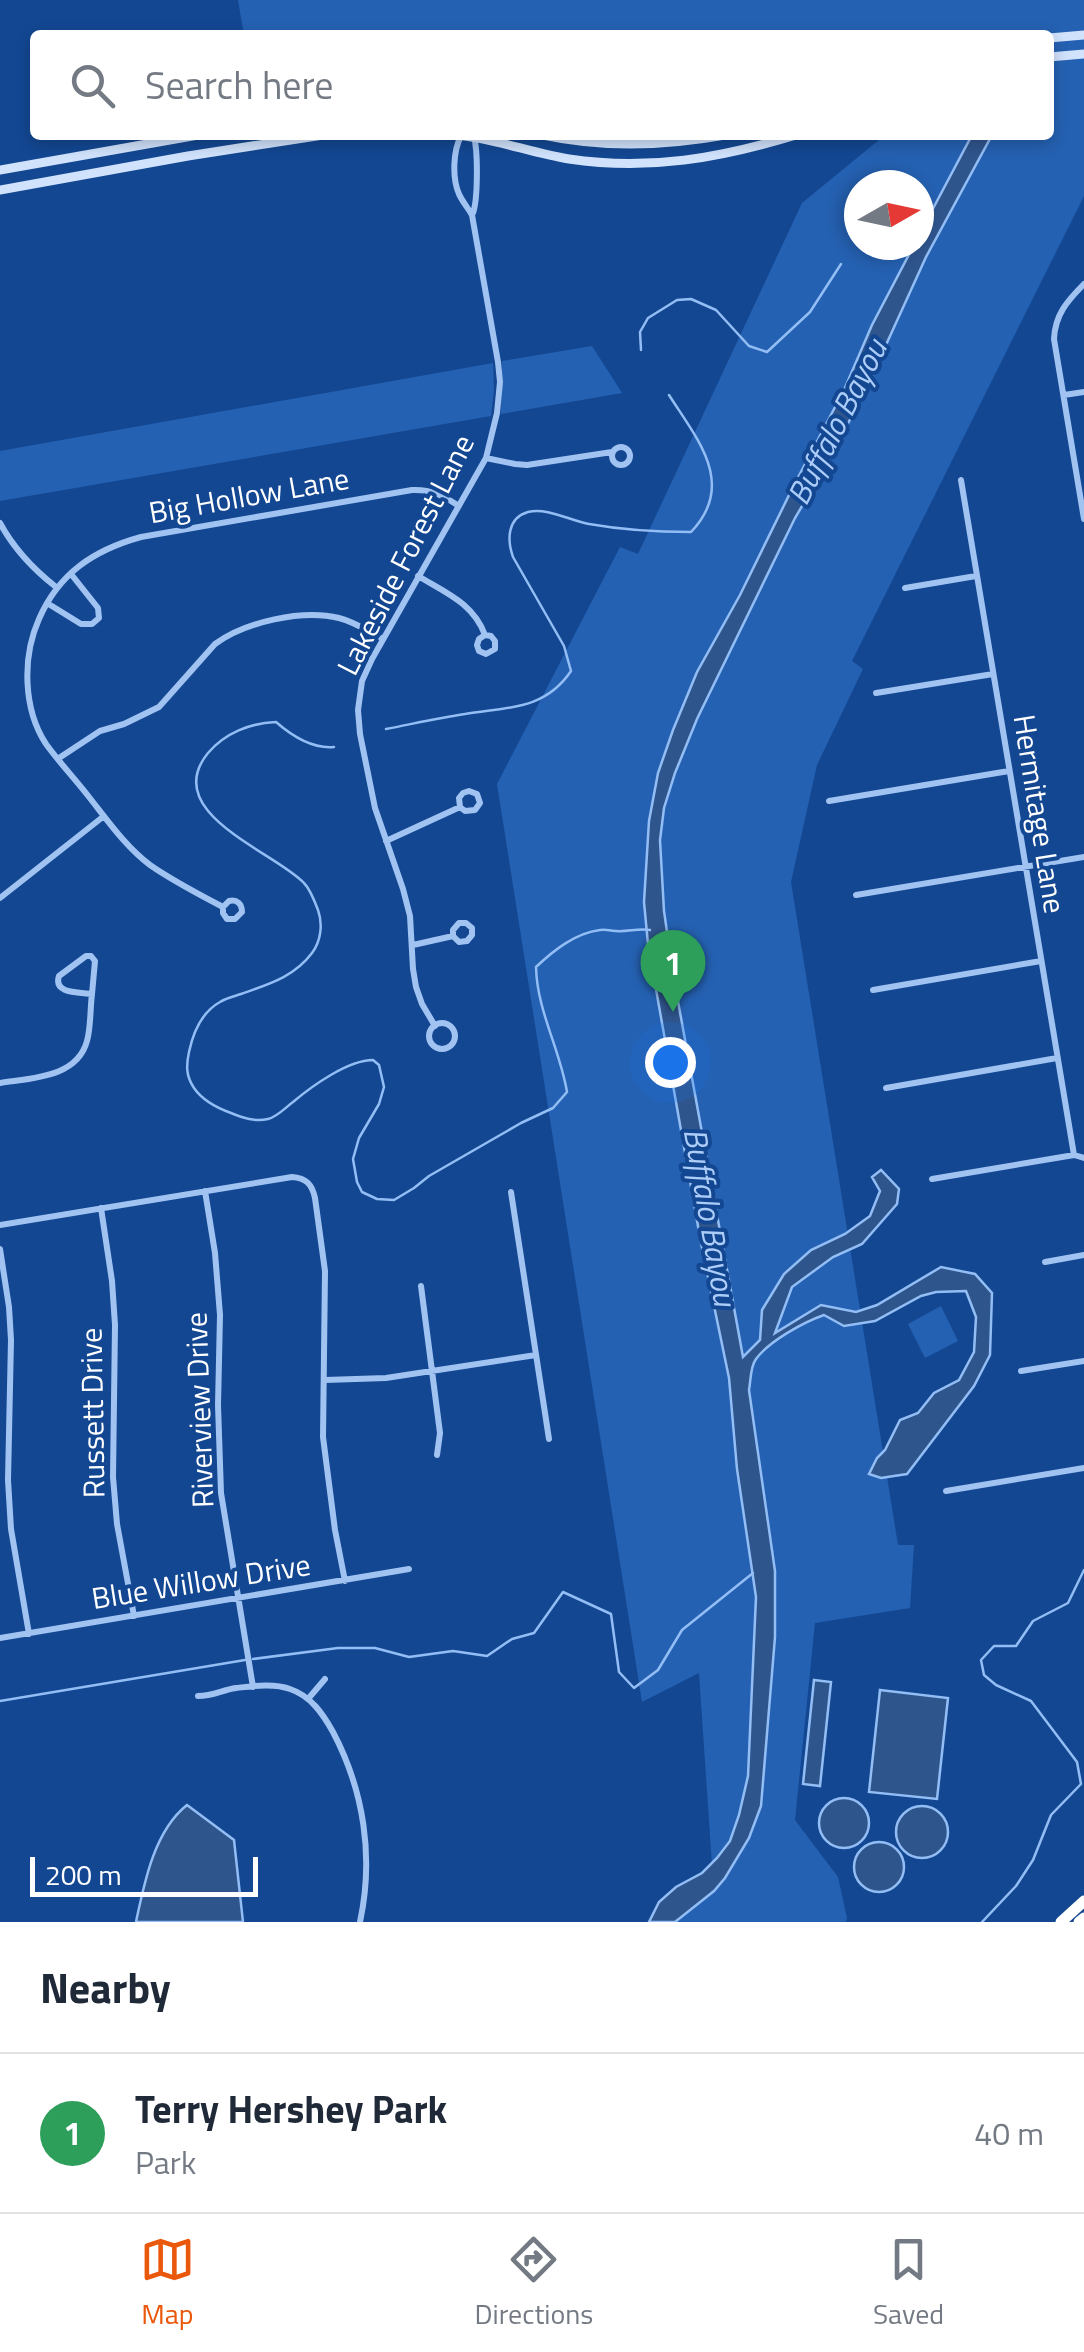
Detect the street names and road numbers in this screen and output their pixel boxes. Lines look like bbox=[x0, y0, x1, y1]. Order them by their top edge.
street label: Lakeside Forest Lane bbox=[325, 426, 486, 683]
street label: Big Hollow Lane bbox=[145, 455, 353, 535]
street label: Hermitage Lane bbox=[1002, 711, 1078, 917]
street label: Riverview Drive bbox=[173, 1311, 225, 1509]
street label: Russett Drive bbox=[68, 1327, 116, 1499]
street label: Blue Willow Drive bbox=[88, 1541, 314, 1621]

